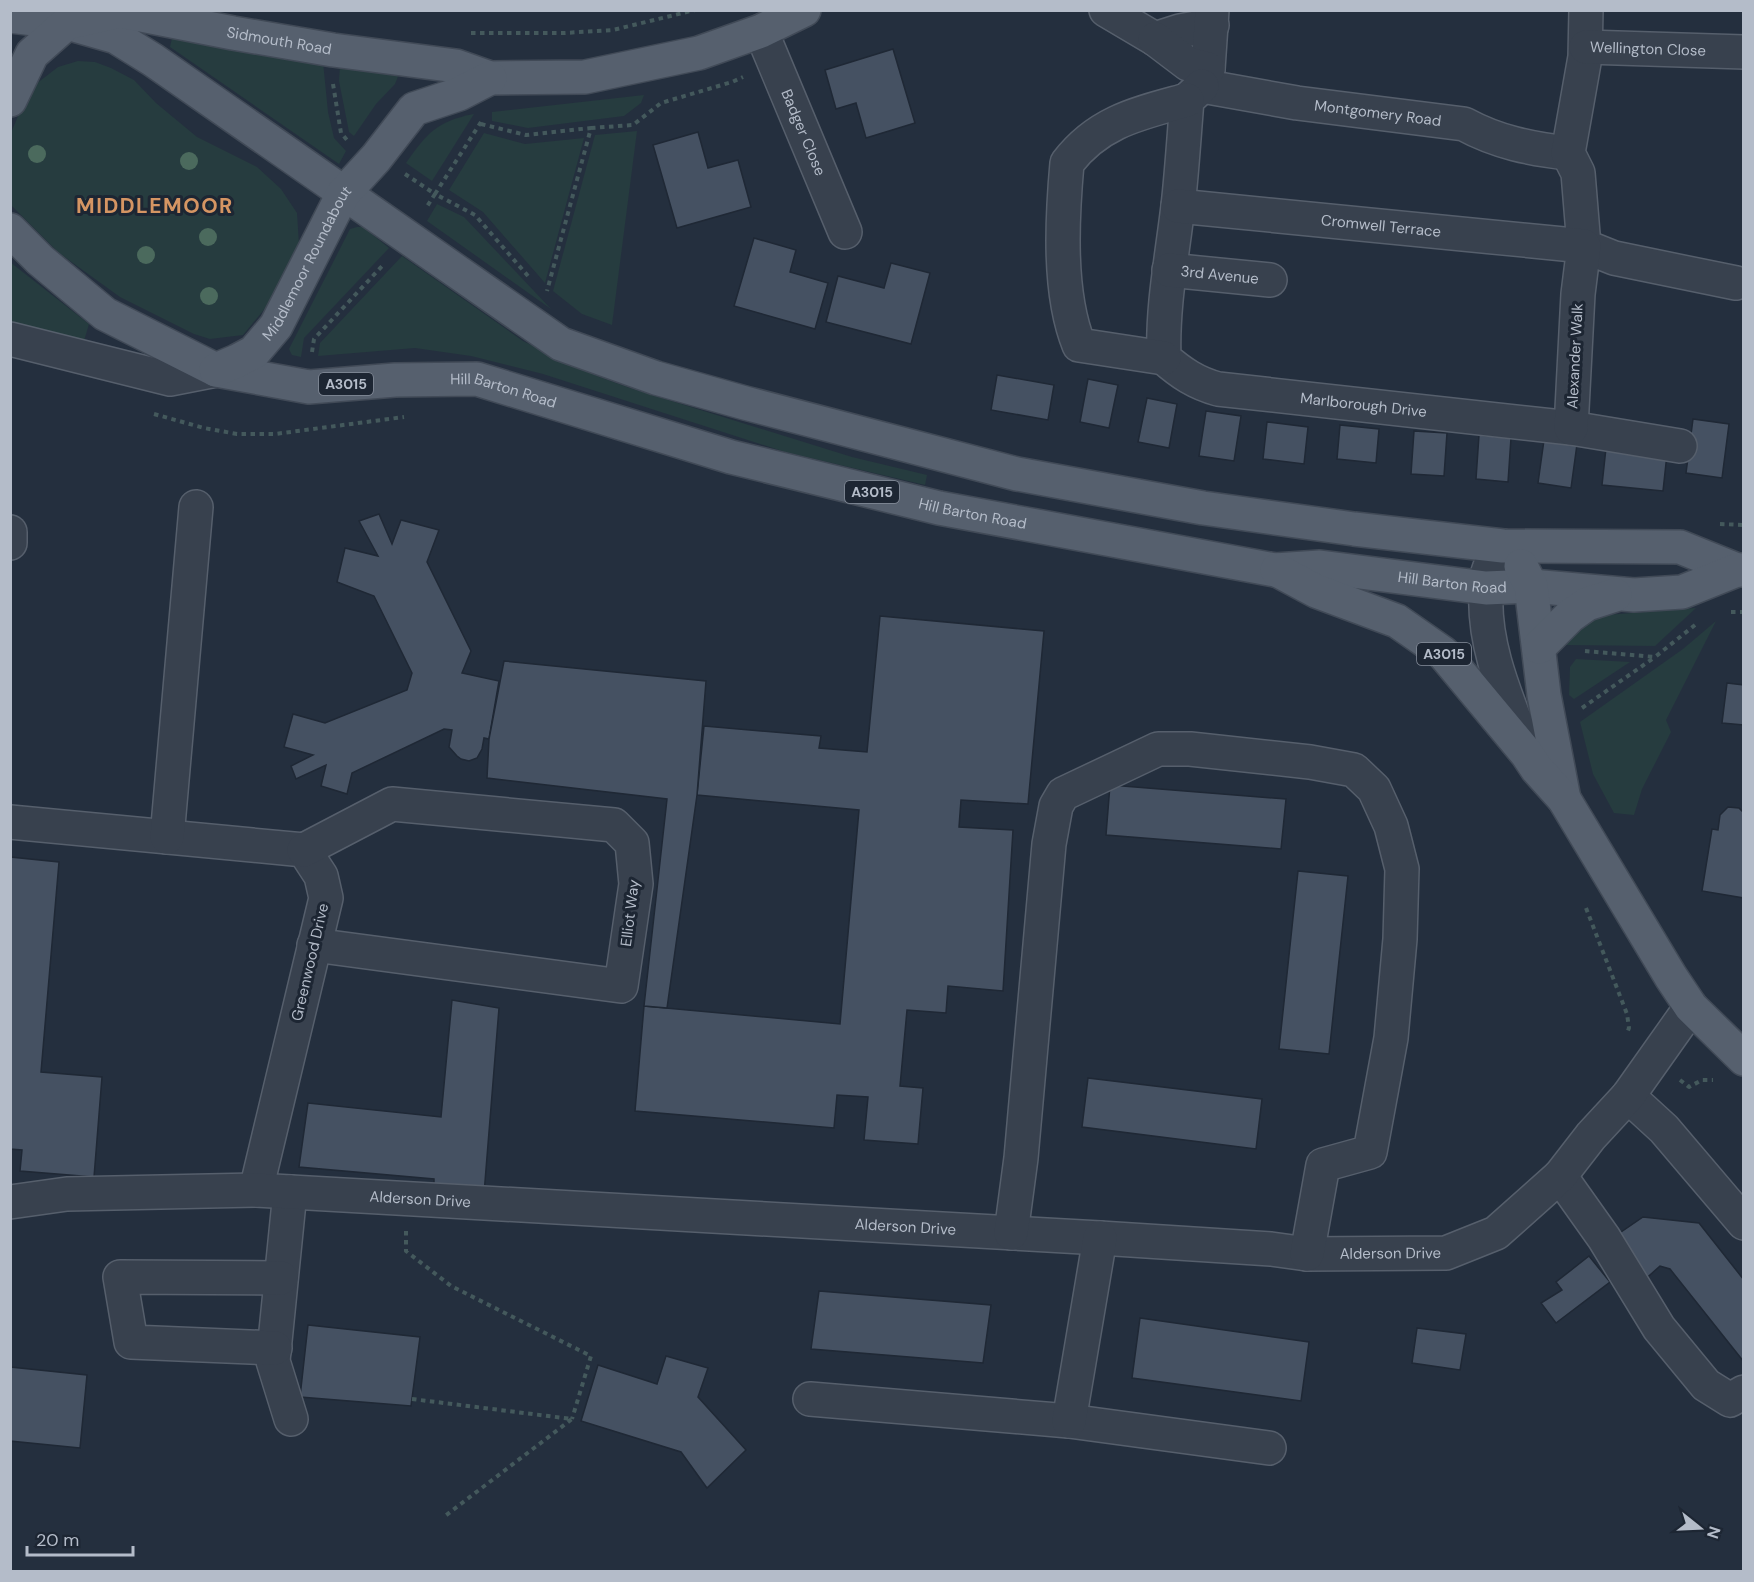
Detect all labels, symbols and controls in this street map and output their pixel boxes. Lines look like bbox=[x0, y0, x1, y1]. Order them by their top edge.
street label: Sidmouth Road bbox=[225, 22, 333, 60]
street label: Wellington Close bbox=[1590, 37, 1706, 61]
street label: Badger Close bbox=[776, 86, 830, 179]
street label: Montgomery Road bbox=[1313, 95, 1442, 131]
street label: Middlemoor Roundabout bbox=[258, 181, 356, 345]
district label: MIDDLEMOOR bbox=[76, 192, 234, 220]
street label: Cromwell Terrace bbox=[1320, 210, 1442, 242]
street label: 3rd Avenue bbox=[1180, 261, 1260, 289]
street label: Alexander Walk bbox=[1562, 302, 1588, 409]
street label: Hill Barton Road bbox=[450, 369, 559, 413]
road number: A3015 bbox=[319, 373, 373, 395]
street label: Marlborough Drive bbox=[1299, 388, 1428, 422]
road number: A3015 bbox=[845, 481, 899, 503]
street label: Hill Barton Road bbox=[917, 493, 1028, 534]
street label: Hill Barton Road bbox=[1397, 567, 1507, 598]
road number: A3015 bbox=[1417, 643, 1471, 665]
street label: Elliot Way bbox=[616, 878, 644, 948]
street label: Greenwood Drive bbox=[287, 901, 333, 1023]
street label: Alderson Drive bbox=[369, 1186, 471, 1212]
street label: Alderson Drive bbox=[854, 1214, 957, 1240]
street label: Alderson Drive bbox=[1340, 1243, 1441, 1264]
north arrow bbox=[1670, 1498, 1730, 1558]
scale bar bbox=[27, 1519, 134, 1557]
text: N bbox=[1702, 1524, 1726, 1541]
text: 20 m bbox=[36, 1528, 79, 1552]

